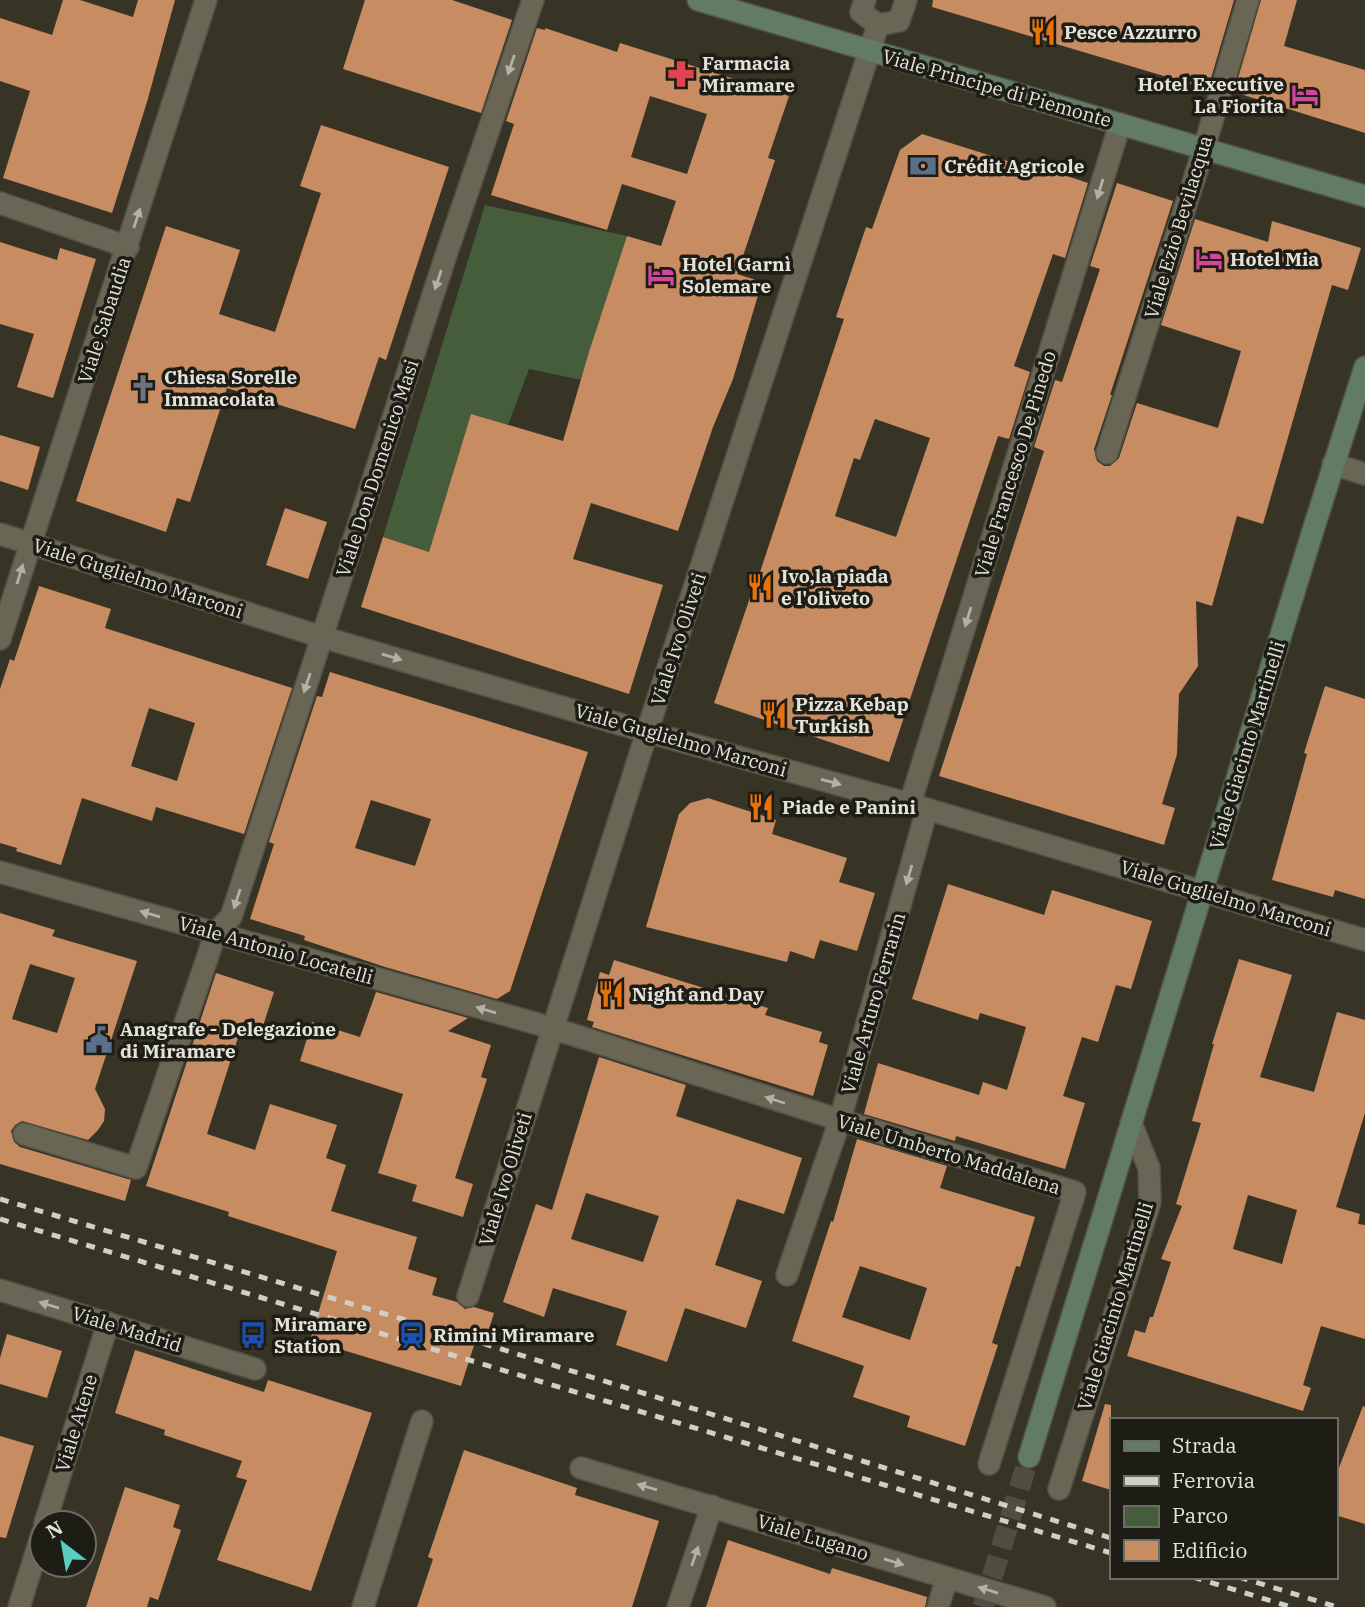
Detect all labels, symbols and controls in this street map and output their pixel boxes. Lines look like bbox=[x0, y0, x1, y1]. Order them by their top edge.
restaurant icon: Pesce Azzurro bbox=[1028, 17, 1058, 47]
place label: Pesce Azzurro bbox=[1064, 20, 1197, 44]
street label: Viale Principe di Piemonte bbox=[880, 44, 1114, 132]
place label: Farmacia Miramare bbox=[702, 51, 795, 97]
one-way arrow bbox=[505, 54, 516, 75]
pharmacy icon: Farmacia Miramare bbox=[666, 59, 696, 89]
place label: Hotel Executive La Fiorita bbox=[1138, 72, 1284, 118]
hotel icon: Hotel Executive La Fiorita bbox=[1290, 80, 1320, 110]
street label: Viale Ezio Bevilacqua bbox=[1139, 133, 1217, 321]
bank icon: Crédit Agricole bbox=[908, 151, 938, 181]
place label: Crédit Agricole bbox=[944, 154, 1085, 178]
one-way arrow bbox=[1094, 178, 1104, 199]
one-way arrow bbox=[132, 207, 142, 228]
hotel icon: Hotel Mia bbox=[1194, 244, 1224, 274]
place label: Hotel Mia bbox=[1230, 247, 1319, 271]
place label: Hotel Garnì Solemare bbox=[682, 252, 791, 298]
street label: Viale Sabaudia bbox=[72, 254, 136, 386]
hotel icon: Hotel Garnì Solemare bbox=[646, 260, 676, 290]
one-way arrow bbox=[432, 270, 443, 291]
street label: Viale Francesco De Pinedo bbox=[969, 348, 1061, 580]
street label: Viale Don Domenico Masi bbox=[331, 356, 423, 580]
place label: Chiesa Sorelle Immacolata bbox=[164, 365, 298, 411]
church icon: Chiesa Sorelle Immacolata bbox=[128, 373, 158, 403]
street label: Viale Guglielmo Marconi bbox=[30, 533, 246, 623]
one-way arrow bbox=[16, 563, 26, 584]
place label: Ivo,la piada e l'oliveto bbox=[781, 564, 889, 610]
street label: Viale Ivo Oliveti bbox=[645, 569, 711, 709]
restaurant icon: Ivo,la piada e l'oliveto bbox=[745, 572, 775, 602]
one-way arrow bbox=[962, 607, 972, 628]
street label: Viale Giacinto Martinelli bbox=[1204, 638, 1290, 852]
one-way arrow bbox=[382, 652, 404, 663]
one-way arrow bbox=[301, 672, 312, 693]
place label: Pizza Kebap Turkish bbox=[795, 692, 909, 738]
street label: Viale Guglielmo Marconi bbox=[572, 698, 790, 782]
restaurant icon: Pizza Kebap Turkish bbox=[759, 700, 789, 730]
one-way arrow bbox=[820, 777, 842, 788]
restaurant icon: Piade e Panini bbox=[746, 792, 776, 822]
place label: Piade e Panini bbox=[782, 795, 916, 819]
street label: Viale Guglielmo Marconi bbox=[1118, 854, 1334, 942]
one-way arrow bbox=[903, 865, 913, 886]
one-way arrow bbox=[231, 889, 241, 910]
one-way arrow bbox=[139, 908, 161, 919]
street label: Viale Arturo Ferrarin bbox=[836, 910, 910, 1096]
street label: Viale Antonio Locatelli bbox=[176, 911, 376, 989]
restaurant icon: Night and Day bbox=[596, 979, 626, 1009]
place label: Night and Day bbox=[632, 982, 764, 1006]
one-way arrow bbox=[475, 1004, 497, 1015]
place label: Anagrafe - Delegazione di Miramare bbox=[120, 1017, 336, 1063]
public building icon: Anagrafe - Delegazione di Miramare bbox=[84, 1025, 114, 1055]
one-way arrow bbox=[764, 1094, 785, 1104]
street label: Viale Ivo Oliveti bbox=[473, 1109, 537, 1249]
street label: Viale Umberto Maddalena bbox=[835, 1109, 1063, 1199]
street label: Viale Giacinto Martinelli bbox=[1072, 1199, 1158, 1413]
one-way arrow bbox=[38, 1300, 59, 1310]
street label: Viale Madrid bbox=[69, 1301, 185, 1357]
place label: Miramare Station bbox=[274, 1312, 367, 1358]
bus stop icon: Miramare Station bbox=[238, 1320, 268, 1350]
station icon: Rimini Miramare bbox=[397, 1320, 427, 1350]
place label: Rimini Miramare bbox=[433, 1323, 595, 1347]
street label: Viale Atene bbox=[50, 1371, 102, 1475]
legend bbox=[1110, 1418, 1337, 1579]
text: Strada bbox=[1172, 1431, 1237, 1459]
text: Ferrovia bbox=[1172, 1466, 1255, 1494]
one-way arrow bbox=[636, 1481, 657, 1491]
text: Parco bbox=[1172, 1501, 1228, 1529]
north arrow bbox=[28, 1509, 98, 1579]
street label: Viale Lugano bbox=[754, 1509, 872, 1565]
text: N bbox=[42, 1515, 67, 1544]
text: Edificio bbox=[1172, 1536, 1247, 1564]
one-way arrow bbox=[690, 1546, 701, 1567]
one-way arrow bbox=[884, 1557, 905, 1567]
one-way arrow bbox=[977, 1585, 998, 1595]

